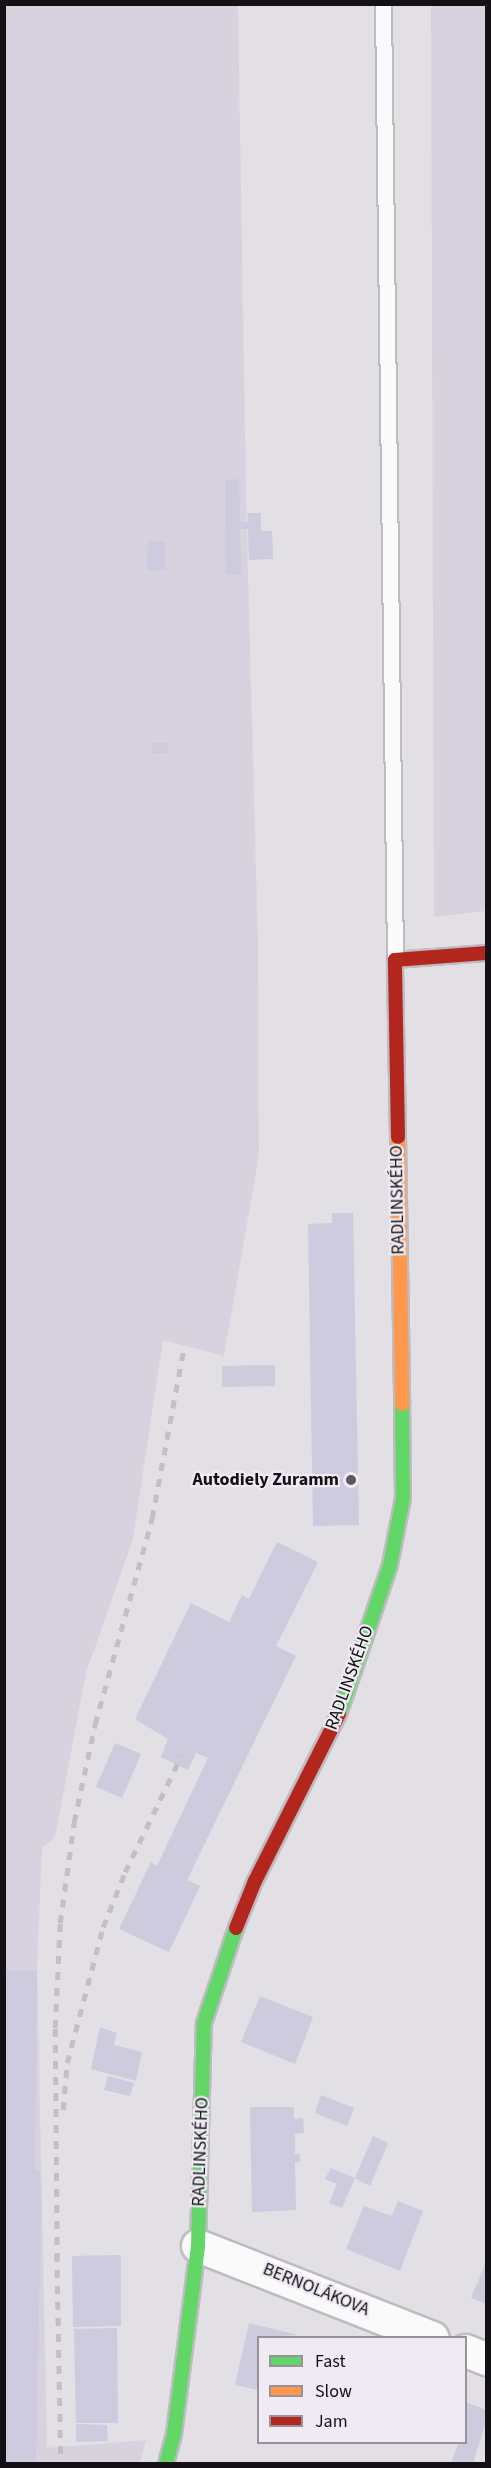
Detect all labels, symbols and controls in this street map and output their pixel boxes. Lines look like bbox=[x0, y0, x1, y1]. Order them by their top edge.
street label: RADLINSKÉHO bbox=[386, 1145, 410, 1255]
place label: Autodiely Zuramm bbox=[192, 1469, 339, 1491]
marker: Autodiely Zuramm bbox=[344, 1473, 358, 1487]
street label: RADLINSKÉHO bbox=[321, 1623, 379, 1733]
street label: RADLINSKÉHO bbox=[188, 2097, 214, 2207]
street label: BERNOLÁKOVA bbox=[260, 2259, 372, 2321]
legend bbox=[257, 2336, 467, 2444]
text: Fast bbox=[315, 2349, 346, 2374]
text: Slow bbox=[315, 2379, 352, 2404]
text: Jam bbox=[315, 2409, 348, 2434]

